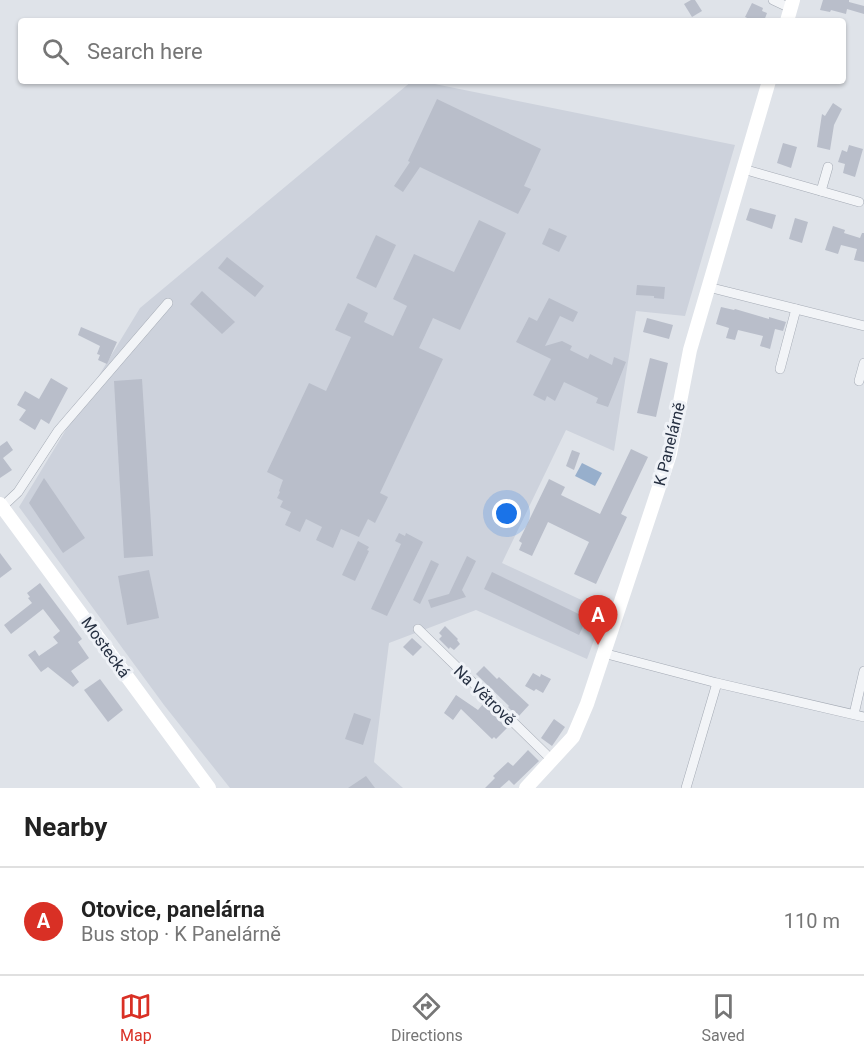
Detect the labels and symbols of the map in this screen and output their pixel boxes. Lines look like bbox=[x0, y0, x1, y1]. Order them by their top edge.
street label: K Panelárně bbox=[650, 400, 689, 488]
your location bbox=[492, 499, 521, 528]
pin: A bbox=[578, 596, 618, 645]
street label: Mostecká bbox=[77, 613, 134, 681]
street label: Na Větrově bbox=[450, 661, 519, 729]

